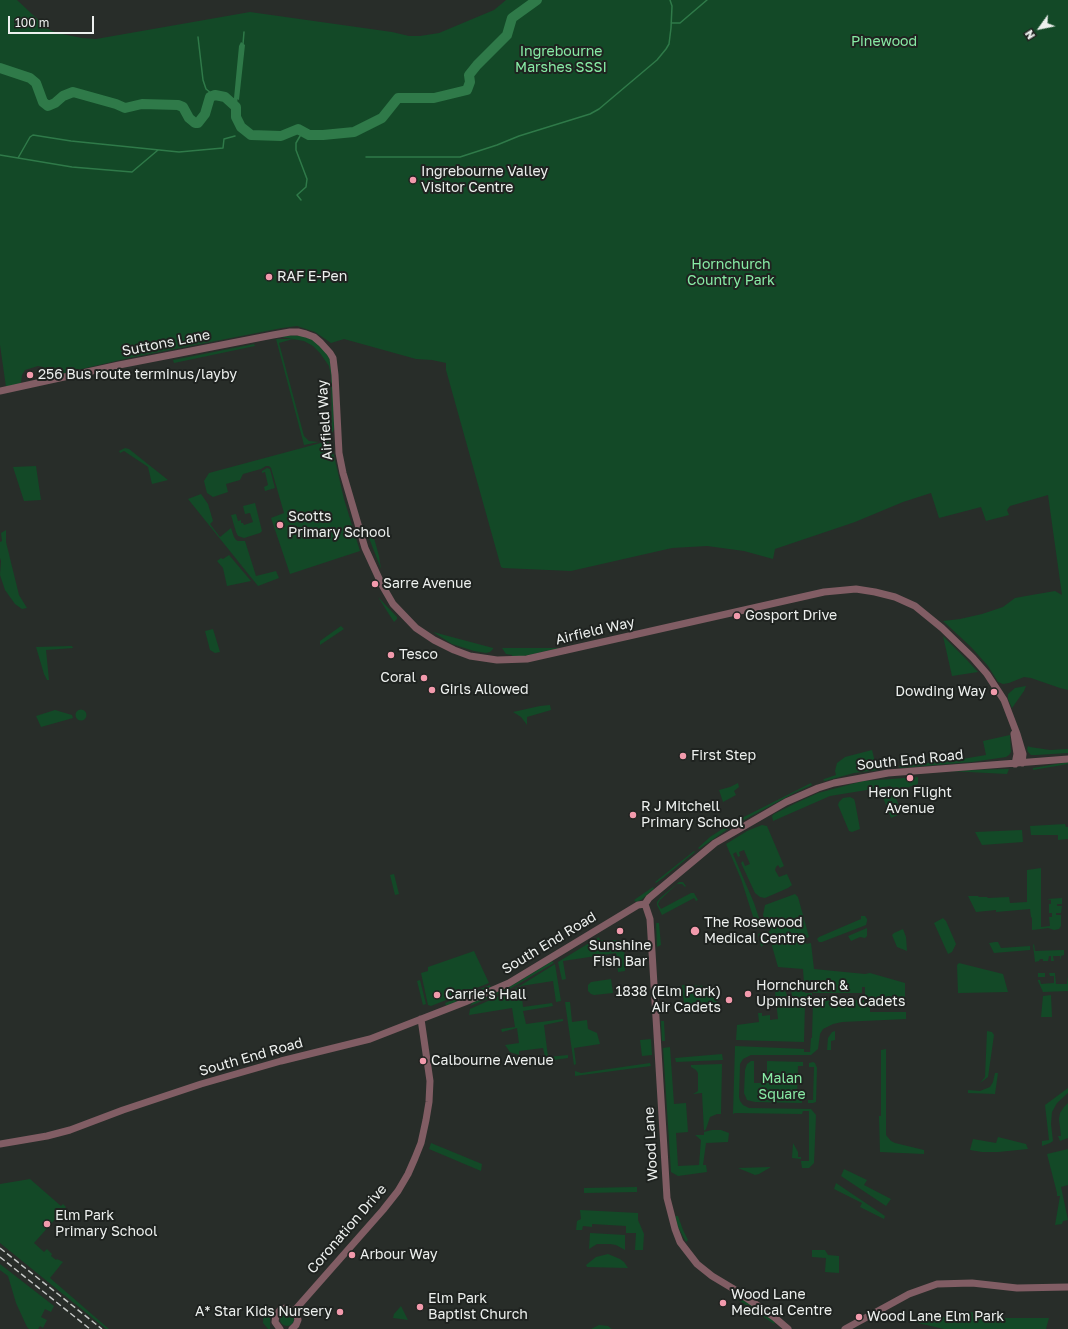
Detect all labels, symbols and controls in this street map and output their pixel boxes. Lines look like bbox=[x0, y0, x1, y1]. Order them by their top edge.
scale bar bbox=[10, 8, 96, 34]
north arrow bbox=[1020, 8, 1060, 48]
text: 100 m bbox=[15, 15, 49, 30]
text: N bbox=[1022, 28, 1037, 42]
park label: Pinewood bbox=[851, 34, 917, 50]
park label: Ingrebourne Marshes SSSI bbox=[515, 44, 607, 76]
place label: Ingrebourne Valley Visitor Centre bbox=[421, 164, 548, 196]
marker: Ingrebourne Valley Visitor Centre bbox=[408, 175, 418, 185]
park label: Hornchurch Country Park bbox=[687, 257, 775, 290]
place label: RAF E-Pen bbox=[277, 269, 347, 285]
marker: RAF E-Pen bbox=[264, 272, 274, 282]
street label: Suttons Lane bbox=[121, 326, 211, 360]
place label: 256 Bus route terminus/layby bbox=[38, 367, 237, 383]
marker: 256 Bus route terminus/layby bbox=[25, 370, 35, 380]
street label: Airfield Way bbox=[314, 379, 336, 461]
place label: Scotts Primary School bbox=[288, 509, 390, 542]
marker: Scotts Primary School bbox=[275, 520, 285, 530]
place label: Sarre Avenue bbox=[383, 576, 472, 592]
marker: Sarre Avenue bbox=[370, 579, 380, 589]
place label: Gosport Drive bbox=[745, 608, 837, 624]
marker: Gosport Drive bbox=[732, 611, 742, 621]
street label: Airfield Way bbox=[554, 614, 636, 648]
place label: Tesco bbox=[399, 647, 438, 663]
marker: Tesco bbox=[386, 650, 396, 660]
place label: Coral bbox=[380, 670, 416, 686]
marker: Coral bbox=[419, 673, 429, 683]
place label: Girls Allowed bbox=[440, 682, 529, 698]
place label: Dowding Way bbox=[895, 684, 986, 700]
marker: Girls Allowed bbox=[427, 685, 437, 695]
marker: Dowding Way bbox=[989, 687, 999, 697]
street label: South End Road bbox=[856, 746, 964, 774]
place label: First Step bbox=[691, 748, 756, 764]
marker: First Step bbox=[678, 751, 688, 761]
marker: Heron Flight Avenue bbox=[905, 773, 915, 783]
place label: Heron Flight Avenue bbox=[868, 785, 952, 818]
place label: R J Mitchell Primary School bbox=[641, 799, 743, 832]
marker: R J Mitchell Primary School bbox=[628, 810, 638, 820]
street label: South End Road bbox=[499, 908, 599, 978]
place label: The Rosewood Medical Centre bbox=[704, 915, 805, 948]
marker: The Rosewood Medical Centre bbox=[689, 925, 701, 937]
marker: Sunshine Fish Bar bbox=[615, 926, 625, 936]
place label: Sunshine Fish Bar bbox=[589, 938, 651, 970]
place label: Hornchurch & Upminster Sea Cadets bbox=[756, 978, 905, 1010]
place label: 1838 (Elm Park) Air Cadets bbox=[616, 984, 721, 1016]
place label: Carrie's Hall bbox=[445, 987, 527, 1003]
marker: Hornchurch & Upminster Sea Cadets bbox=[743, 989, 753, 999]
marker: Carrie's Hall bbox=[432, 990, 442, 1000]
marker: 1838 (Elm Park) Air Cadets bbox=[724, 995, 734, 1005]
street label: South End Road bbox=[197, 1034, 305, 1080]
place label: Calbourne Avenue bbox=[431, 1053, 553, 1069]
marker: Calbourne Avenue bbox=[418, 1056, 428, 1066]
park label: Malan Square bbox=[758, 1071, 806, 1104]
street label: Wood Lane bbox=[641, 1106, 661, 1182]
street label: Coronation Drive bbox=[304, 1181, 390, 1277]
place label: Elm Park Primary School bbox=[55, 1208, 157, 1240]
marker: Elm Park Primary School bbox=[42, 1219, 52, 1229]
place label: Arbour Way bbox=[360, 1247, 438, 1263]
marker: Arbour Way bbox=[347, 1250, 357, 1260]
place label: Wood Lane Medical Centre bbox=[731, 1287, 832, 1320]
place label: Elm Park Baptist Church bbox=[428, 1291, 528, 1324]
marker: Wood Lane Medical Centre bbox=[718, 1298, 728, 1308]
marker: Elm Park Baptist Church bbox=[415, 1302, 425, 1312]
place label: A* Star Kids Nursery bbox=[195, 1304, 332, 1320]
marker: A* Star Kids Nursery bbox=[335, 1307, 345, 1317]
place label: Wood Lane Elm Park bbox=[867, 1309, 1004, 1325]
marker: Wood Lane Elm Park bbox=[854, 1312, 864, 1322]

